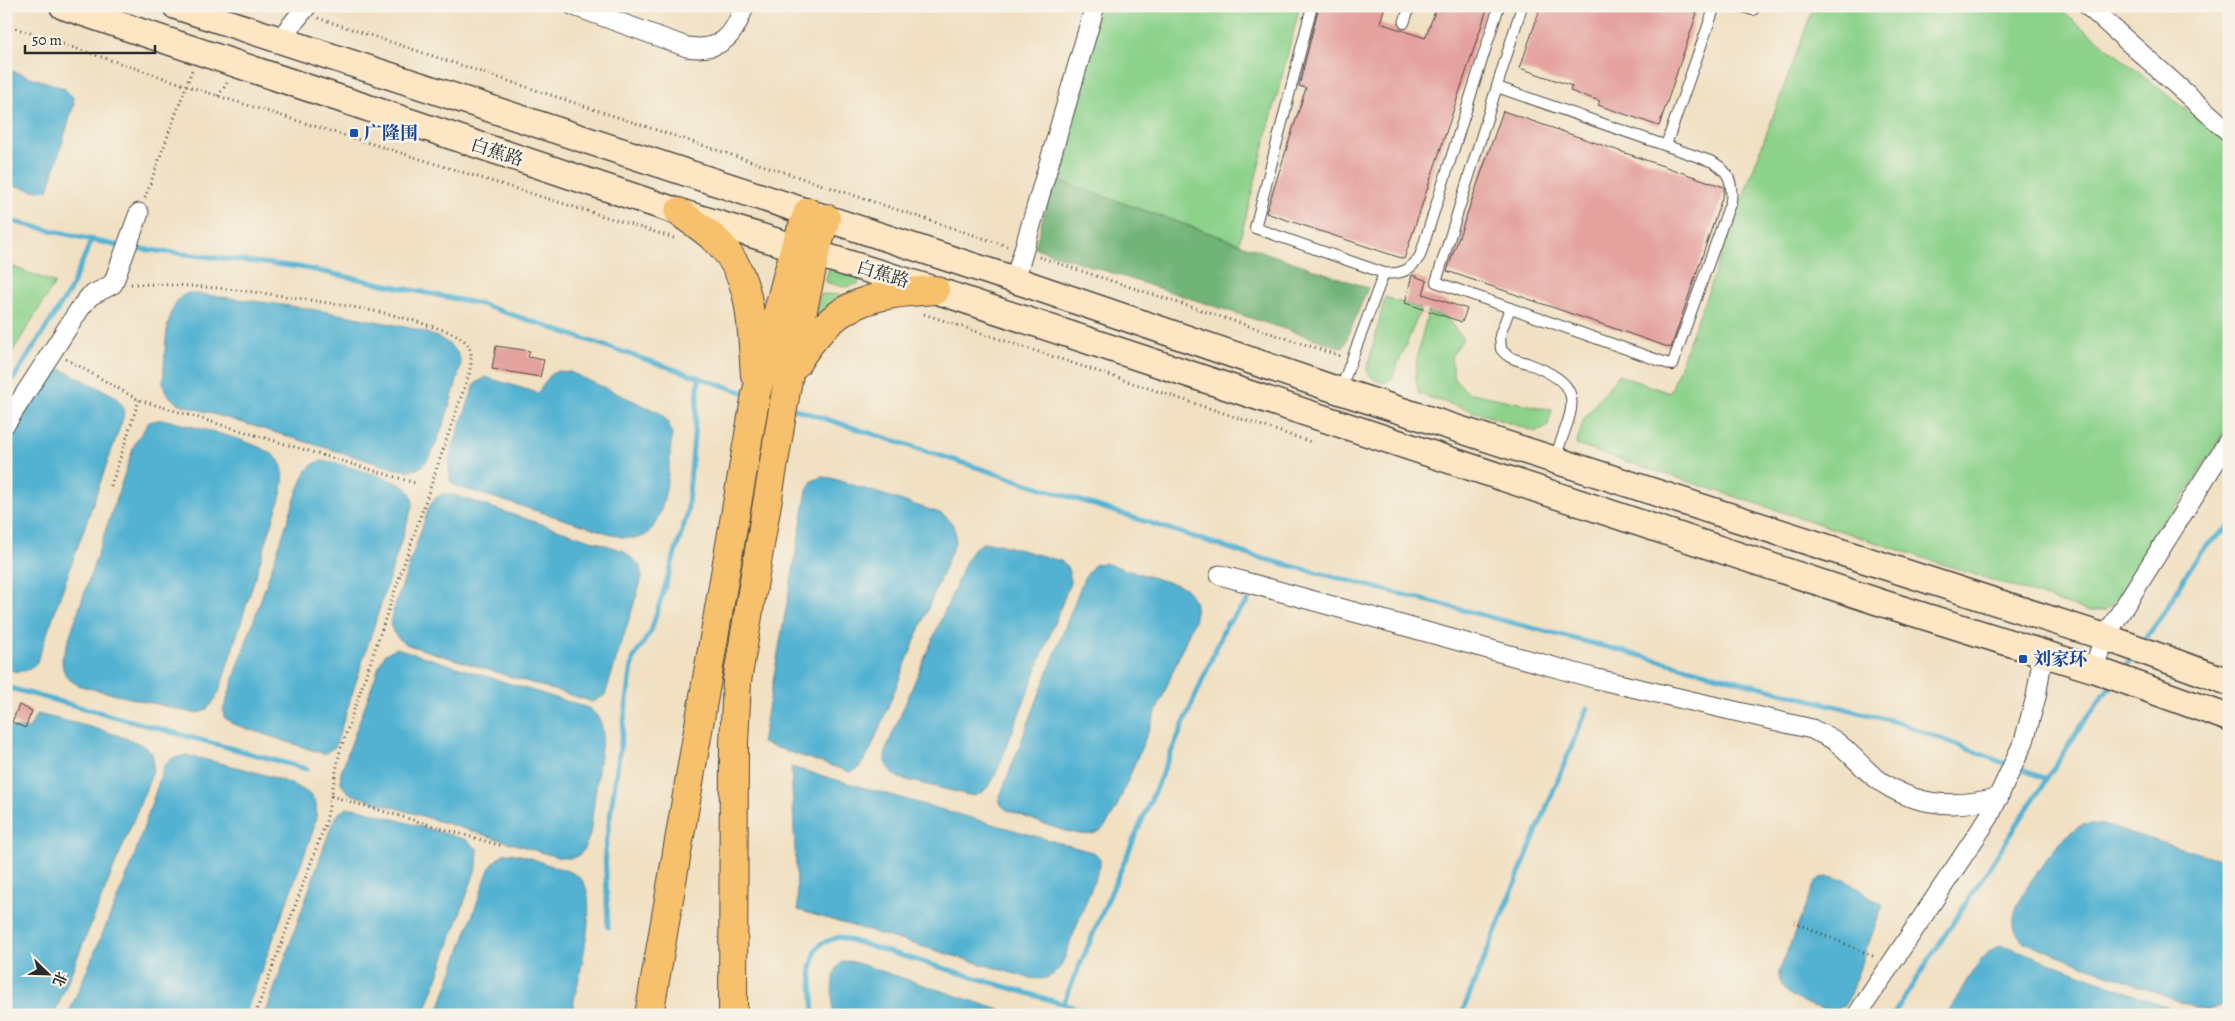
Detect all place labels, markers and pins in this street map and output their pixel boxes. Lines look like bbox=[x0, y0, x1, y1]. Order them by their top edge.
place label: 广隆围 bbox=[364, 121, 418, 145]
marker: 广隆围 bbox=[348, 127, 360, 139]
place label: 刘家环 bbox=[2033, 647, 2087, 671]
marker: 刘家环 bbox=[2017, 653, 2029, 665]

